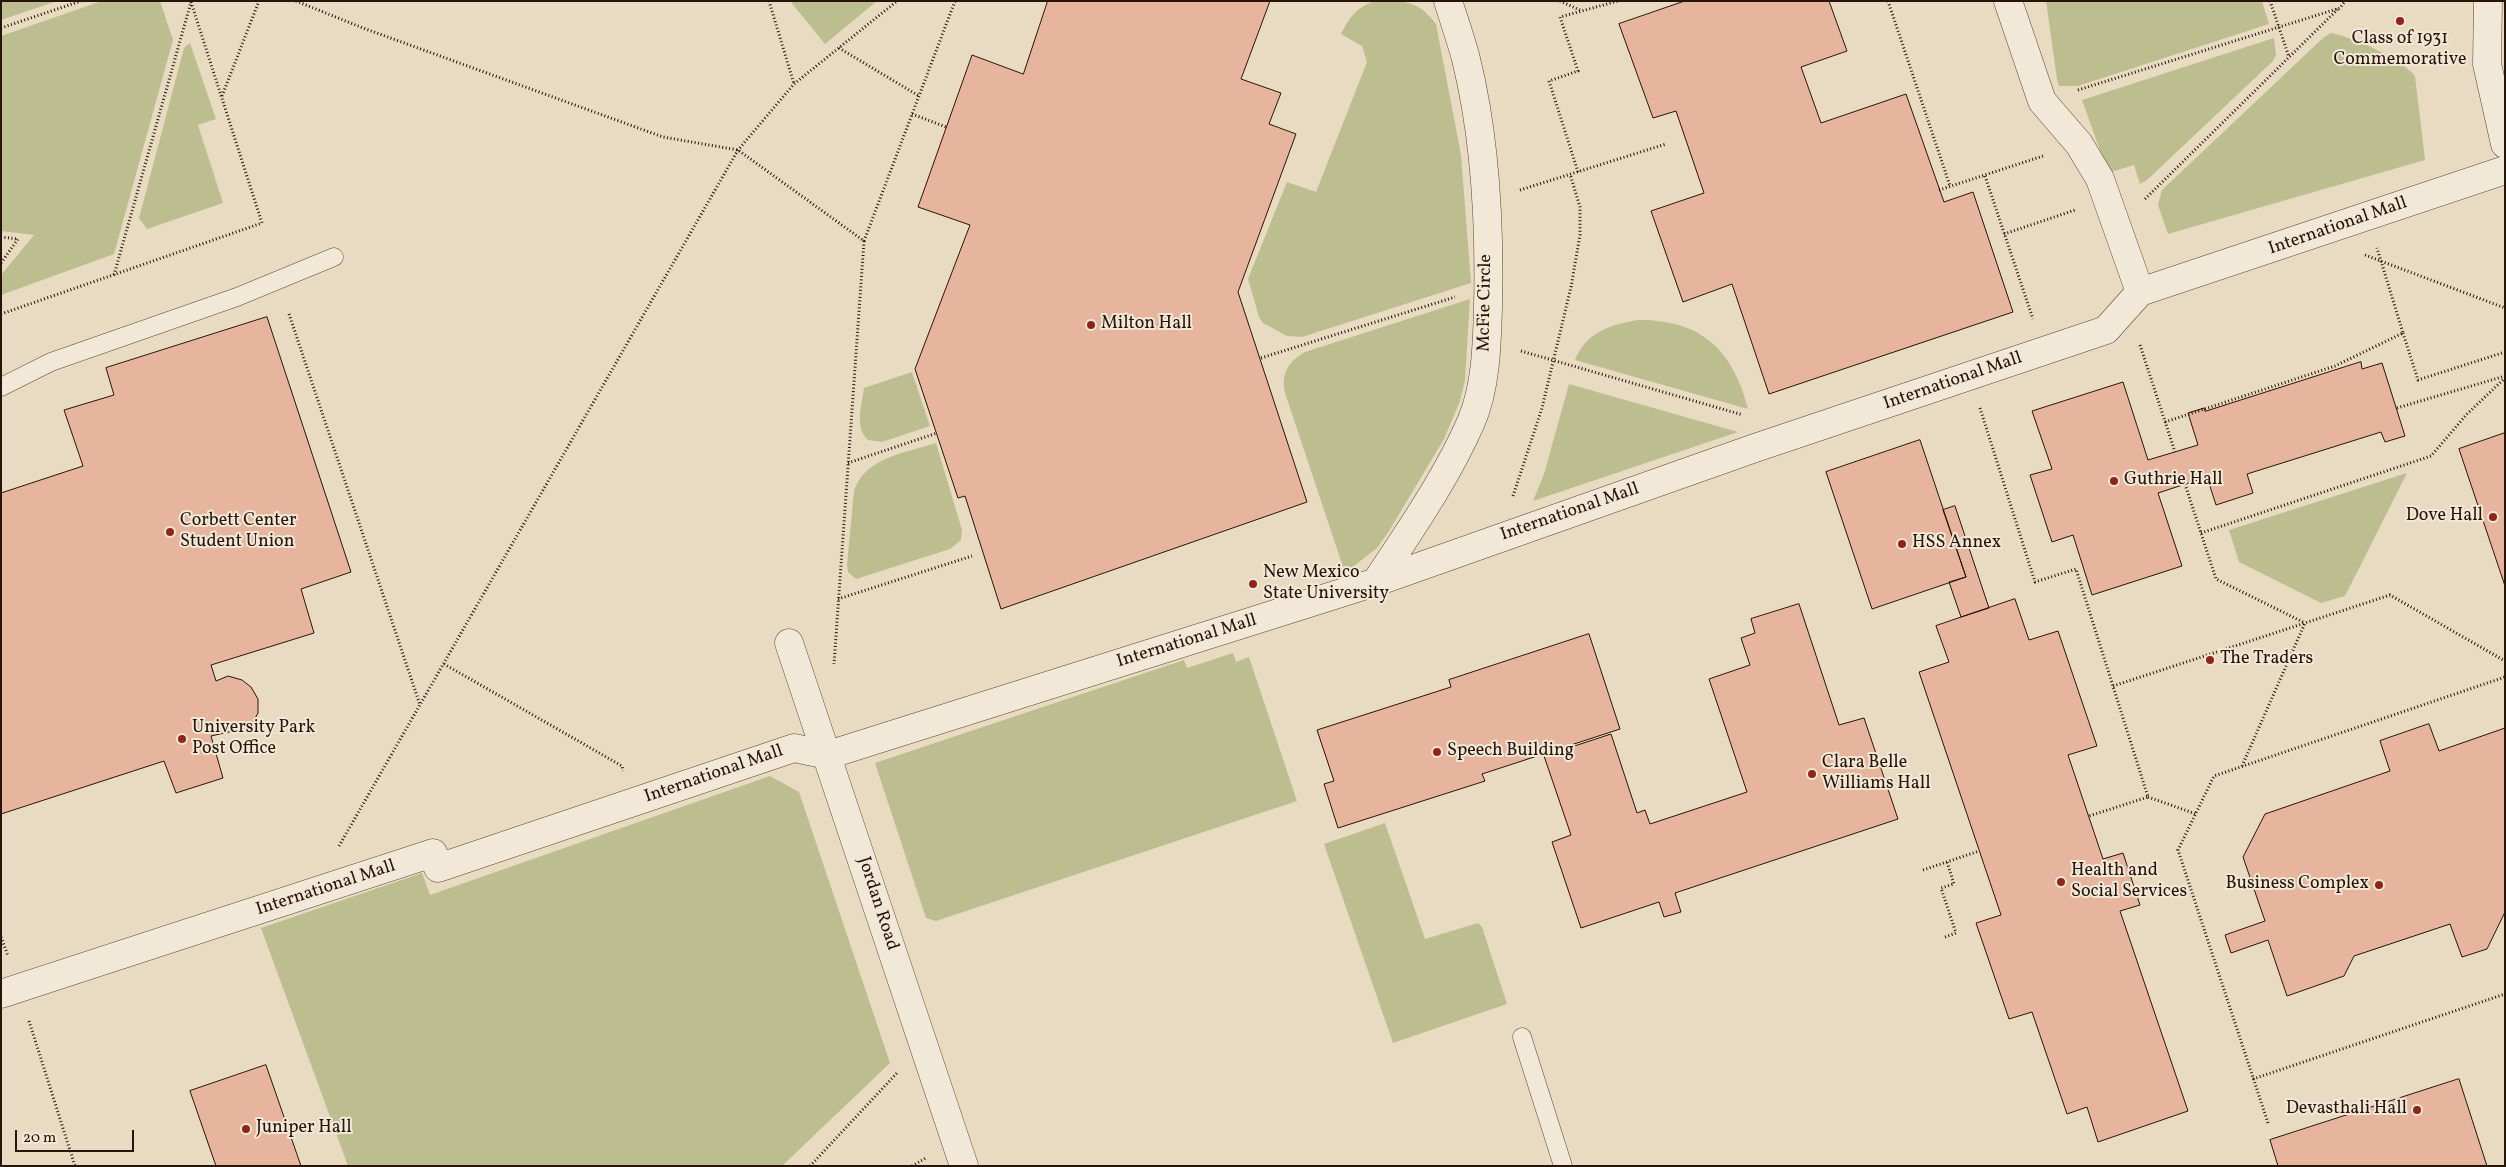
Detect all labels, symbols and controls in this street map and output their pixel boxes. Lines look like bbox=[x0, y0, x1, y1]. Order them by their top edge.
marker: Class of 1931 Commemorative bbox=[2394, 15, 2406, 27]
place label: Class of 1931 Commemorative bbox=[2333, 29, 2467, 72]
street label: International Mall bbox=[2266, 193, 2410, 261]
street label: McFie Circle bbox=[1474, 254, 1498, 352]
place label: Milton Hall bbox=[1101, 314, 1192, 336]
marker: Milton Hall bbox=[1085, 319, 1097, 331]
street label: International Mall bbox=[1881, 348, 2025, 416]
place label: Guthrie Hall bbox=[2124, 470, 2223, 492]
marker: Guthrie Hall bbox=[2108, 475, 2120, 487]
street label: International Mall bbox=[1498, 479, 1642, 547]
place label: Dove Hall bbox=[2406, 506, 2483, 528]
place label: Corbett Center Student Union bbox=[180, 511, 297, 554]
marker: Dove Hall bbox=[2487, 511, 2499, 523]
marker: Corbett Center Student Union bbox=[164, 526, 176, 538]
place label: HSS Annex bbox=[1912, 533, 2001, 555]
marker: HSS Annex bbox=[1896, 538, 1908, 550]
place label: New Mexico State University bbox=[1263, 563, 1389, 606]
marker: New Mexico State University bbox=[1247, 578, 1259, 590]
street label: International Mall bbox=[1114, 610, 1260, 674]
place label: The Traders bbox=[2220, 649, 2313, 671]
marker: The Traders bbox=[2204, 654, 2216, 666]
place label: University Park Post Office bbox=[192, 718, 315, 761]
marker: University Park Post Office bbox=[176, 733, 188, 745]
street label: International Mall bbox=[642, 741, 786, 809]
place label: Speech Building bbox=[1447, 741, 1574, 763]
marker: Speech Building bbox=[1431, 746, 1443, 758]
place label: Clara Belle Williams Hall bbox=[1822, 753, 1931, 796]
marker: Clara Belle Williams Hall bbox=[1806, 768, 1818, 780]
street label: Jordan Road bbox=[852, 854, 902, 954]
street label: International Mall bbox=[254, 856, 398, 922]
place label: Health and Social Services bbox=[2071, 861, 2187, 904]
place label: Business Complex bbox=[2226, 874, 2369, 896]
marker: Health and Social Services bbox=[2055, 876, 2067, 888]
marker: Business Complex bbox=[2373, 879, 2385, 891]
place label: Devasthali Hall bbox=[2286, 1099, 2407, 1121]
marker: Devasthali Hall bbox=[2411, 1104, 2423, 1116]
place label: Juniper Hall bbox=[256, 1118, 352, 1140]
scale bar bbox=[18, 1120, 136, 1152]
marker: Juniper Hall bbox=[240, 1123, 252, 1135]
text: 20 m bbox=[23, 1128, 56, 1149]

